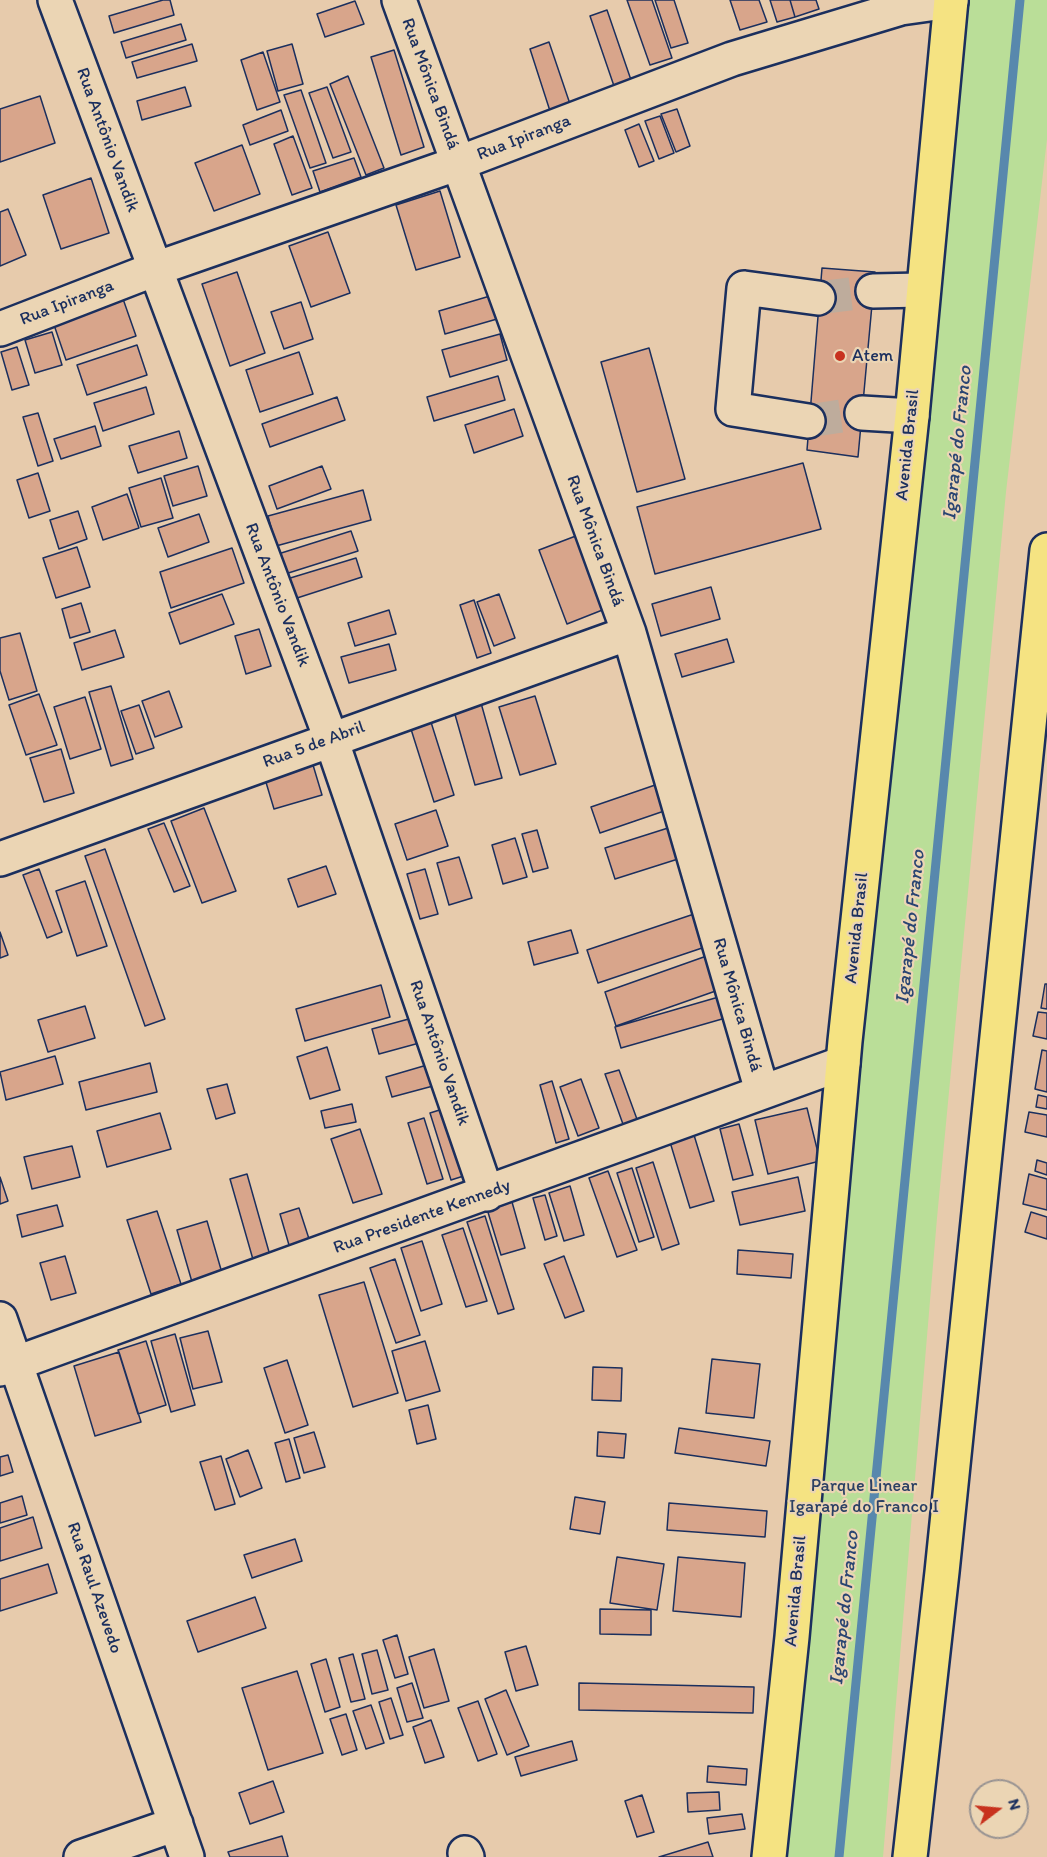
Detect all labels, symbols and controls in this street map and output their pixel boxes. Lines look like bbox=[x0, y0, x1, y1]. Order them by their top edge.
street label: Rua Mônica Bindá bbox=[396, 15, 464, 153]
street label: Rua Antônio Vandik bbox=[71, 65, 143, 215]
street label: Rua Ipiranga bbox=[474, 110, 574, 166]
street label: Rua Ipiranga bbox=[17, 275, 117, 331]
place label: Atem bbox=[852, 345, 893, 367]
marker: Atem bbox=[833, 349, 847, 363]
water label: Igarapé do Franco bbox=[938, 365, 978, 521]
street label: Avenida Brasil bbox=[891, 388, 925, 502]
street label: Rua Mônica Bindá bbox=[561, 472, 629, 610]
street label: Rua Antônio Vandik bbox=[240, 520, 314, 670]
street label: Rua 5 de Abril bbox=[260, 717, 368, 773]
water label: Igarapé do Franco bbox=[891, 849, 931, 1005]
street label: Avenida Brasil bbox=[840, 871, 874, 985]
street label: Rua Mônica Bindá bbox=[708, 936, 766, 1074]
street label: Rua Antônio Vandik bbox=[404, 977, 474, 1129]
street label: Rua Presidente Kennedy bbox=[330, 1175, 514, 1259]
park label: Parque Linear Igarapé do Franco I bbox=[789, 1475, 939, 1518]
street label: Rua Raul Azevedo bbox=[61, 1520, 127, 1656]
water label: Igarapé do Franco bbox=[825, 1530, 865, 1686]
street label: Avenida Brasil bbox=[780, 1535, 812, 1647]
north arrow bbox=[969, 1779, 1029, 1839]
text: N bbox=[1004, 1797, 1025, 1812]

